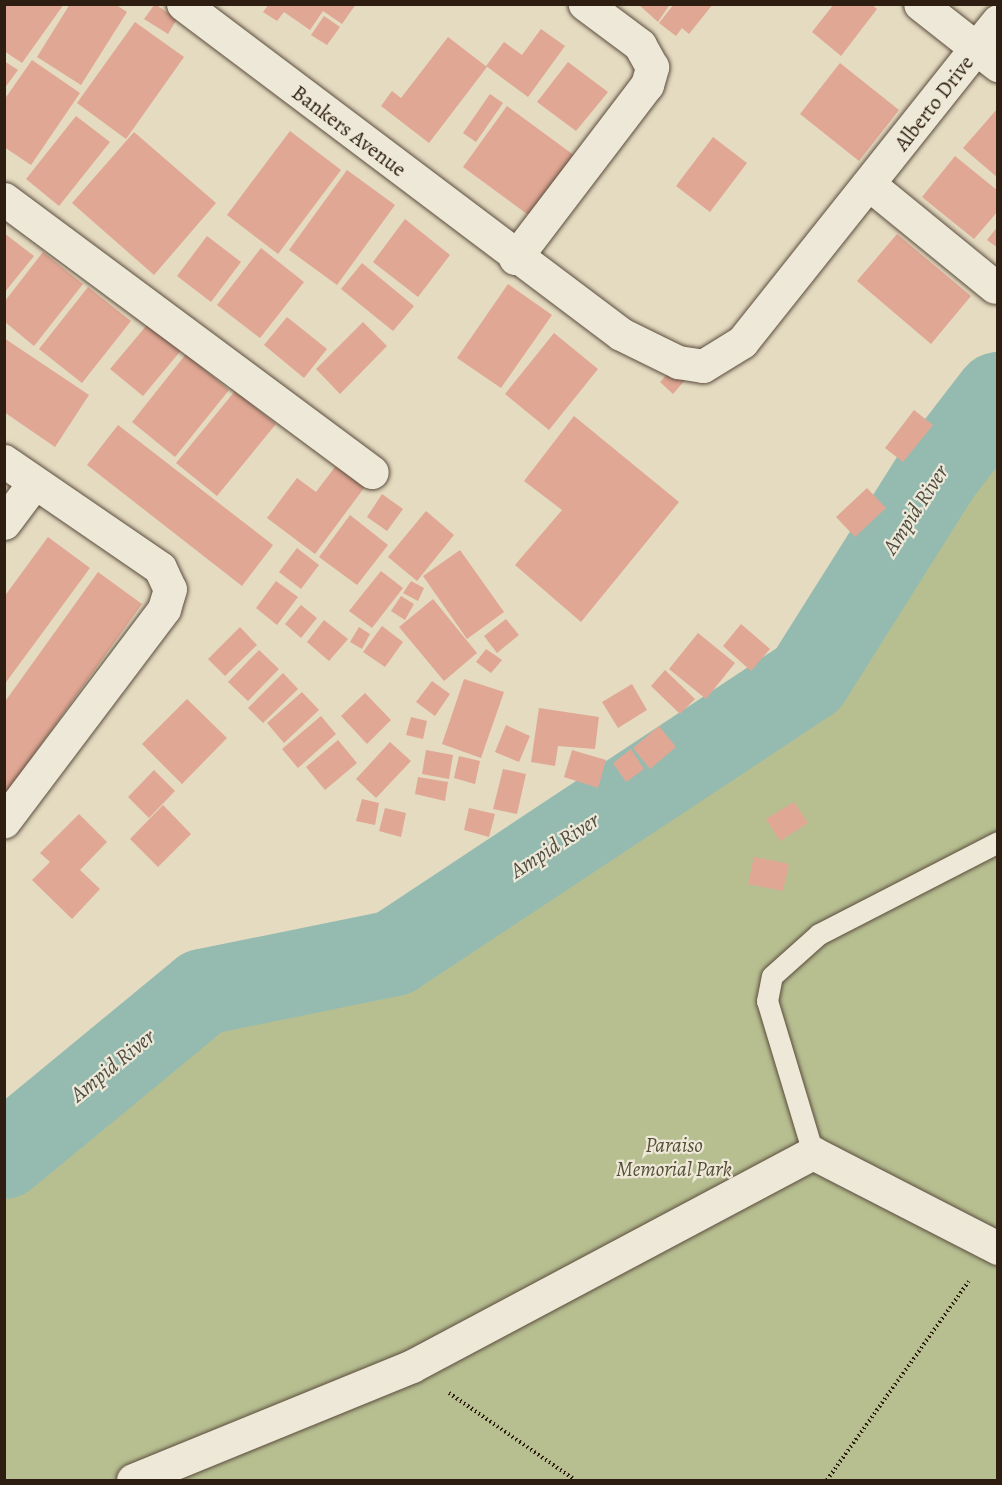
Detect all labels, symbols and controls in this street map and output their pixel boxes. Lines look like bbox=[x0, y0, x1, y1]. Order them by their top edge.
street label: Alberto Drive bbox=[889, 50, 979, 156]
street label: Bankers Avenue bbox=[287, 80, 411, 182]
water label: Ampid River bbox=[877, 461, 955, 559]
water label: Ampid River bbox=[506, 807, 604, 885]
water label: Ampid River bbox=[66, 1024, 160, 1108]
park label: Paraiso Memorial Park bbox=[616, 1132, 732, 1182]

